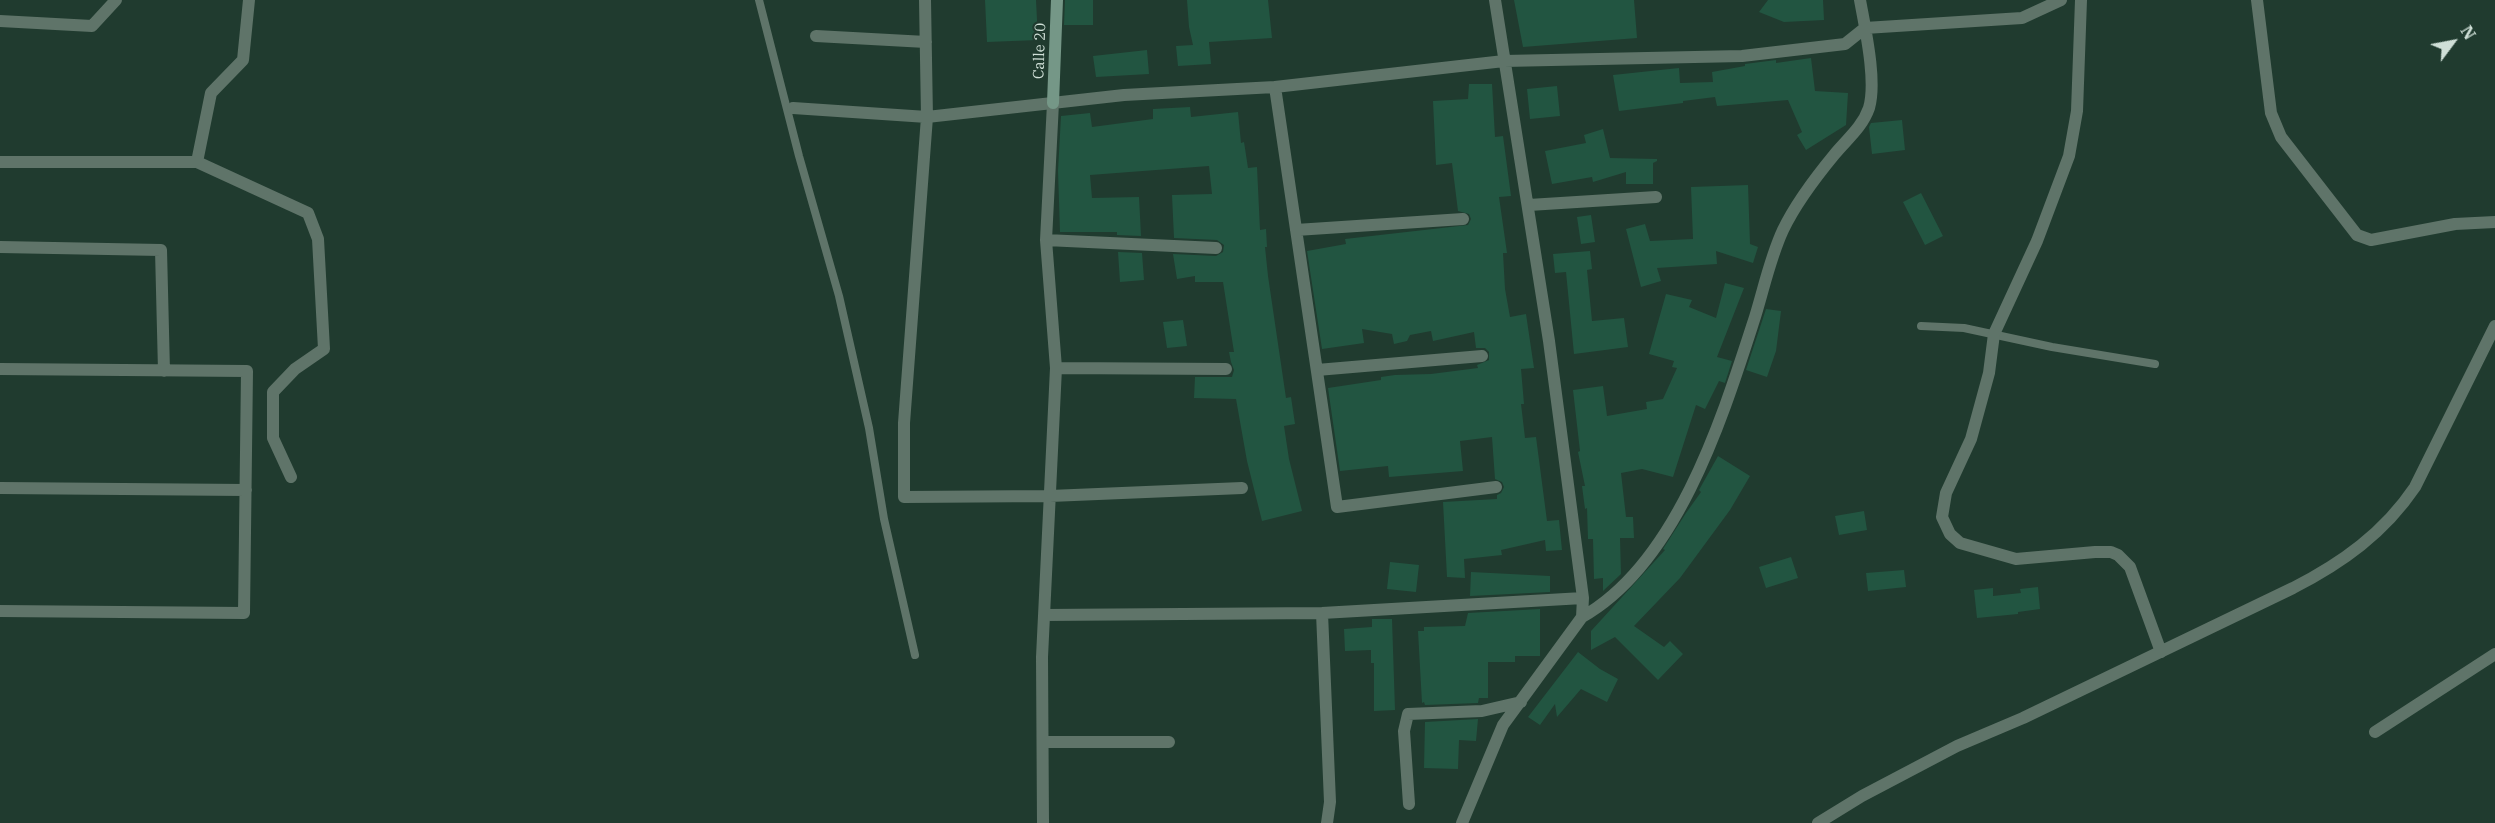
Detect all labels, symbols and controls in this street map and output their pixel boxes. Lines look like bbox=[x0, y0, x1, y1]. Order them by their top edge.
north arrow bbox=[2423, 12, 2483, 72]
text: N bbox=[2456, 22, 2480, 43]
street label: Calle 20 bbox=[1030, 23, 1050, 79]

